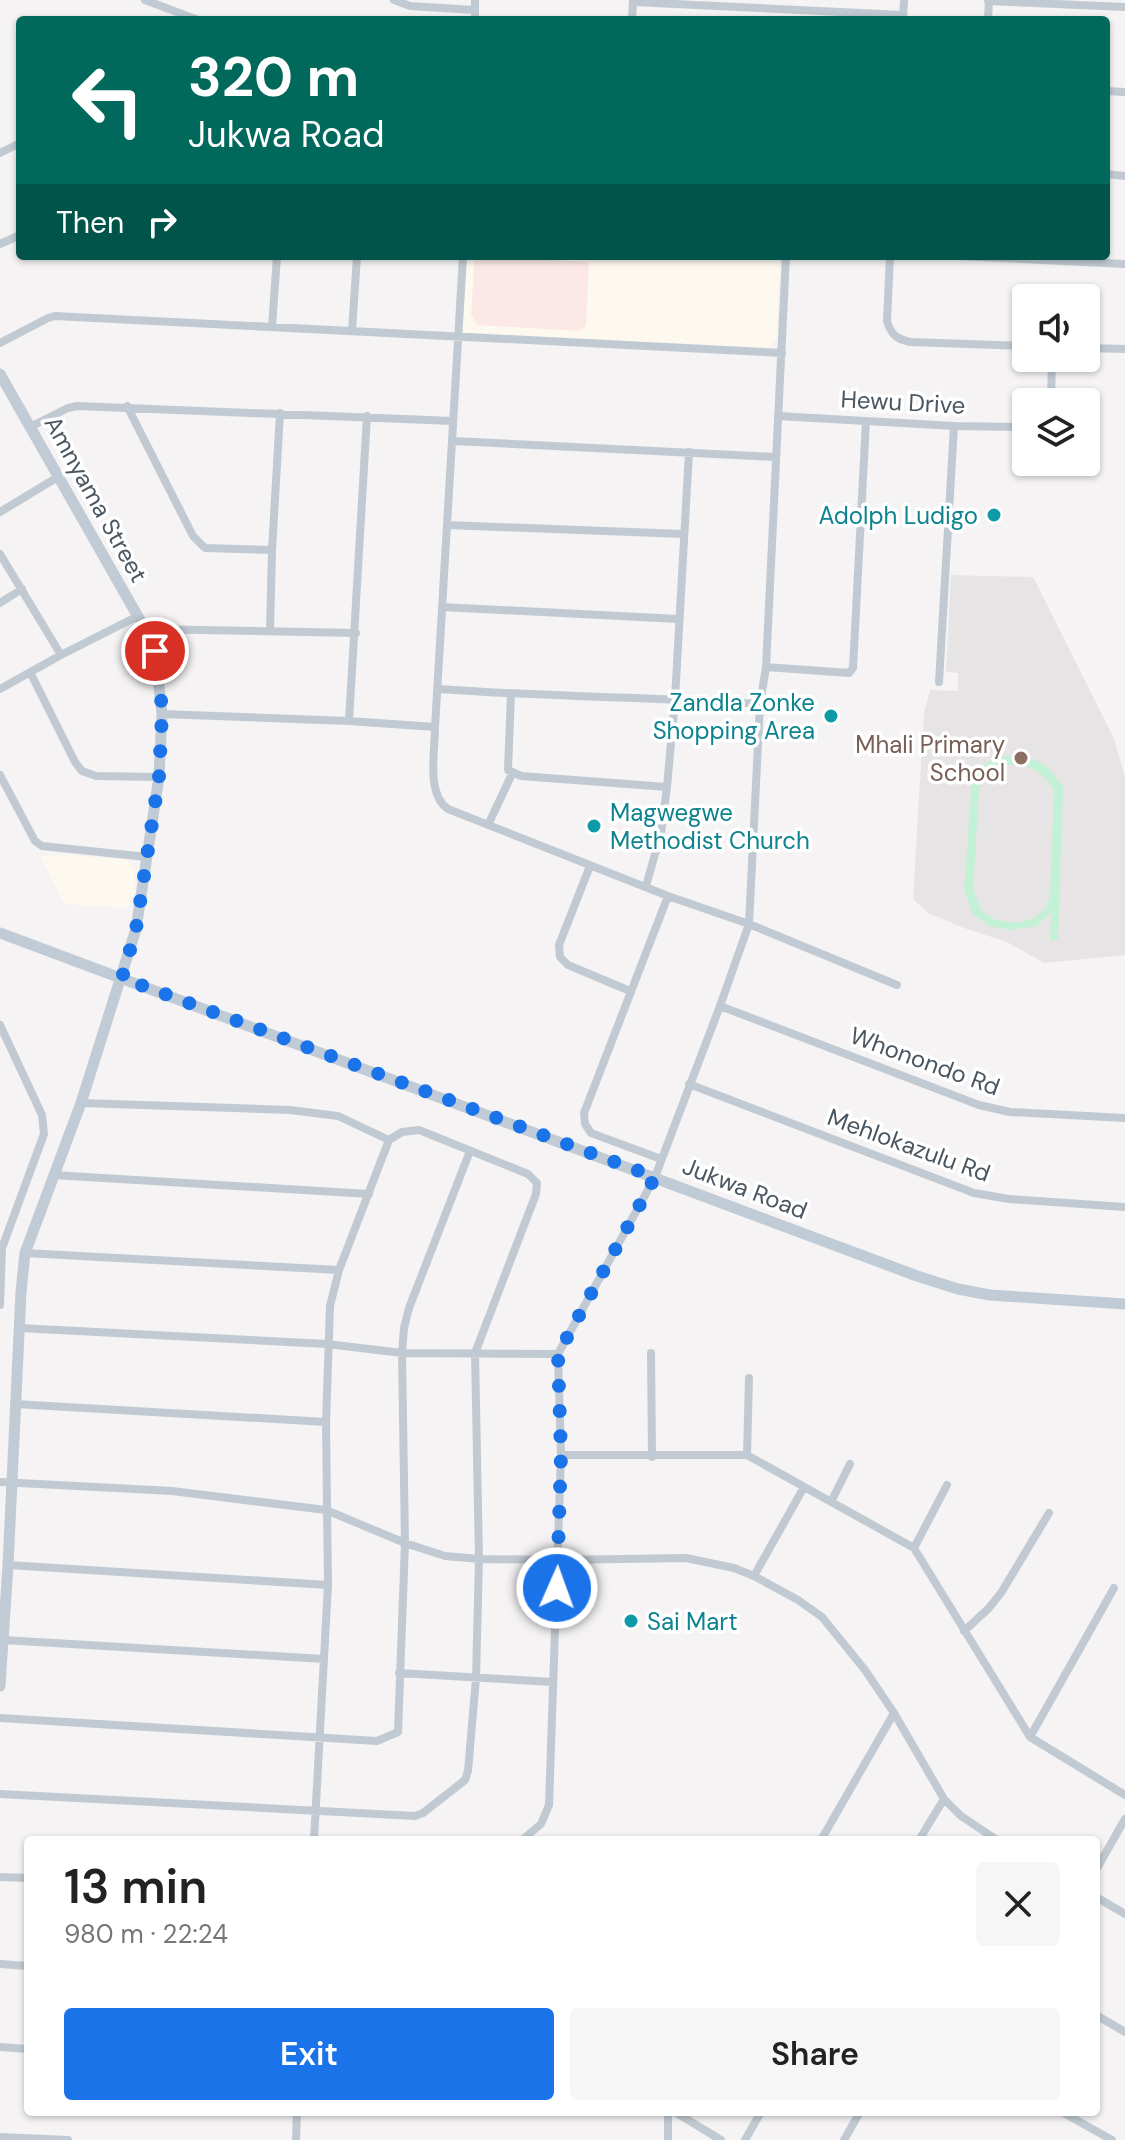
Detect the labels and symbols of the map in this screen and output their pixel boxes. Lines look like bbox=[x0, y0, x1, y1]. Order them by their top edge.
street label: Hewu Drive bbox=[840, 383, 966, 421]
street label: Amnyama Street bbox=[38, 410, 154, 588]
place label: Adolph Ludigo bbox=[819, 500, 978, 531]
marker: Adolph Ludigo bbox=[985, 506, 1003, 524]
pin bbox=[121, 617, 189, 685]
place label: Zandla Zonke Shopping Area bbox=[653, 687, 815, 746]
marker: Zandla Zonke Shopping Area bbox=[822, 707, 840, 725]
place label: Mhali Primary School bbox=[855, 729, 1005, 788]
marker: Mhali Primary School bbox=[1012, 749, 1030, 767]
place label: Magwegwe Methodist Church bbox=[610, 797, 810, 856]
marker: Magwegwe Methodist Church bbox=[585, 817, 603, 835]
street label: Whonondo Rd bbox=[846, 1020, 1004, 1102]
street label: Mehlokazulu Rd bbox=[823, 1101, 995, 1189]
street label: Jukwa Road bbox=[678, 1150, 812, 1226]
position arrow bbox=[515, 1546, 599, 1630]
place label: Sai Mart bbox=[647, 1606, 738, 1637]
marker: Sai Mart bbox=[622, 1612, 640, 1630]

